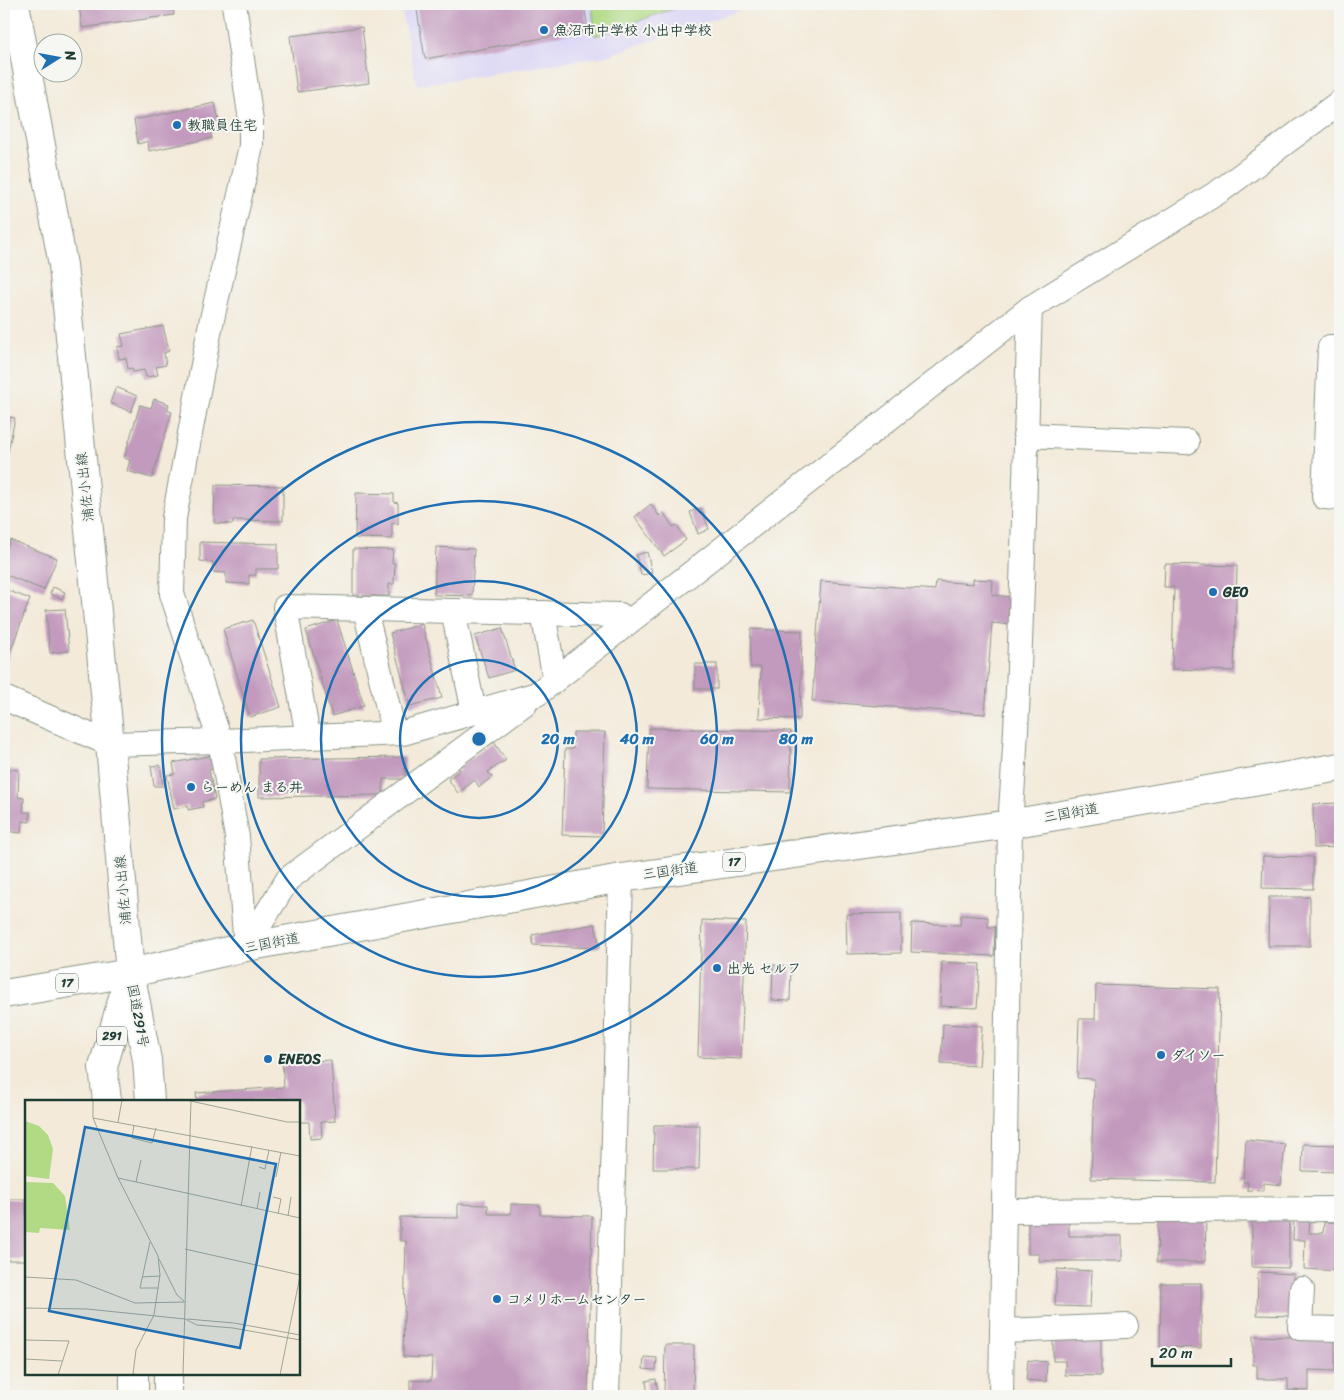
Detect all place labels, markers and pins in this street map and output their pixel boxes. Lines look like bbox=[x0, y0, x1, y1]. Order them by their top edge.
place label: 魚沼市中学校 小出中学校 bbox=[554, 18, 712, 43]
marker: 魚沼市中学校 小出中学校 bbox=[538, 24, 550, 36]
place label: 教職員住宅 bbox=[187, 113, 257, 138]
marker: 教職員住宅 bbox=[171, 119, 183, 131]
place label: GEO bbox=[1222, 580, 1249, 605]
marker: GEO bbox=[1207, 586, 1219, 598]
centre of rings bbox=[470, 730, 488, 748]
place label: らーめん まる井 bbox=[201, 775, 303, 800]
marker: らーめん まる井 bbox=[185, 781, 197, 793]
place label: 出光 セルフ bbox=[727, 956, 801, 981]
marker: 出光 セルフ bbox=[711, 962, 723, 974]
place label: ダイソー bbox=[1171, 1043, 1226, 1068]
place label: ENEOS bbox=[278, 1047, 321, 1072]
marker: ダイソー bbox=[1155, 1049, 1167, 1061]
marker: ENEOS bbox=[262, 1053, 274, 1065]
place label: コメリホームセンター bbox=[507, 1287, 646, 1312]
marker: コメリホームセンター bbox=[491, 1293, 503, 1305]

